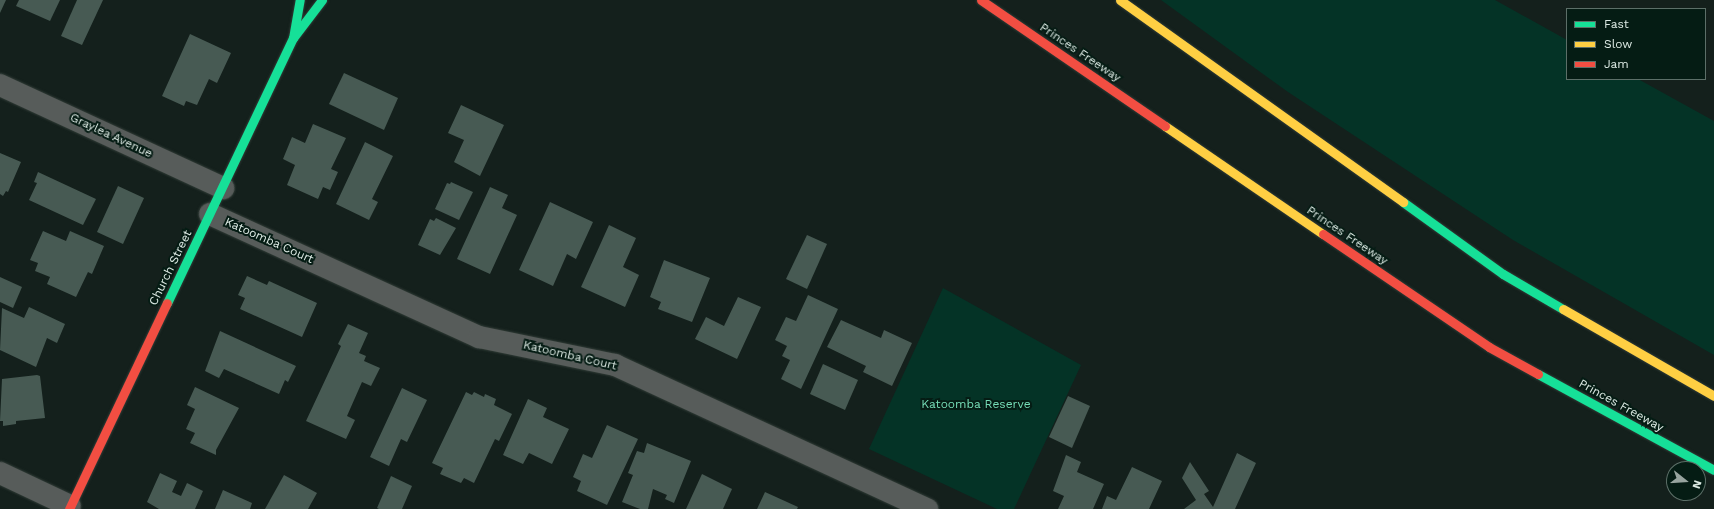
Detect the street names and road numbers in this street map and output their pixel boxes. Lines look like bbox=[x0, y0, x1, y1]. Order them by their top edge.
street label: Princes Freeway bbox=[1037, 21, 1123, 85]
street label: Graylea Avenue bbox=[67, 110, 155, 162]
street label: Princes Freeway bbox=[1304, 204, 1390, 268]
street label: Katoomba Court bbox=[222, 215, 316, 267]
street label: Church Street bbox=[147, 228, 195, 308]
street label: Katoomba Court bbox=[522, 338, 618, 374]
street label: Princes Freeway bbox=[1576, 377, 1666, 435]

